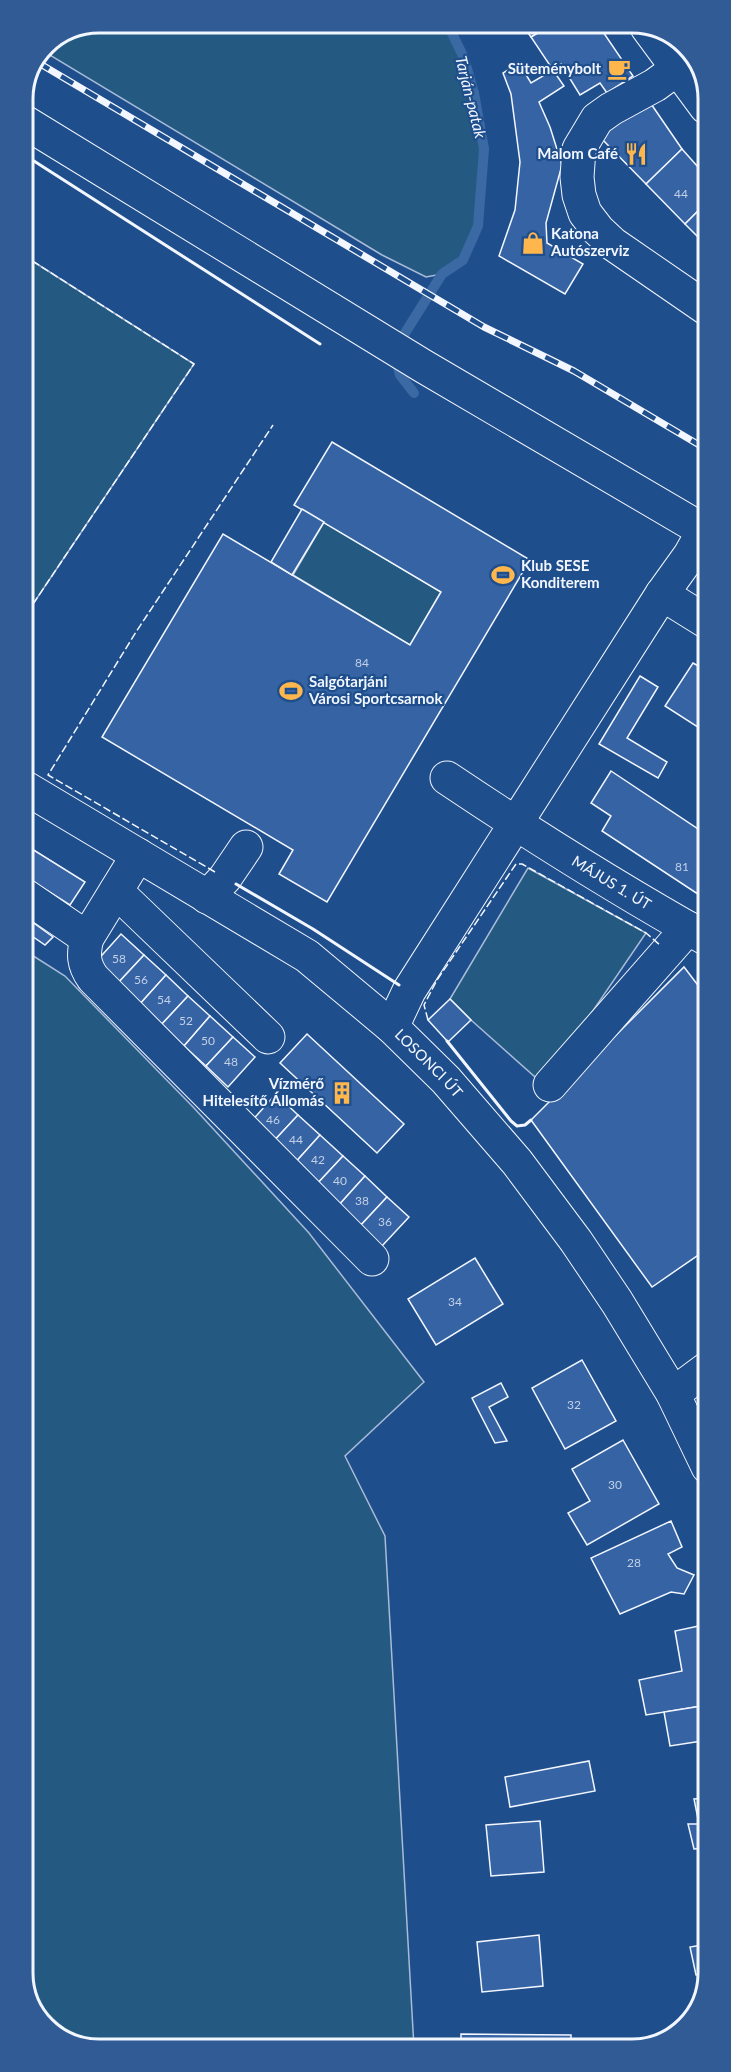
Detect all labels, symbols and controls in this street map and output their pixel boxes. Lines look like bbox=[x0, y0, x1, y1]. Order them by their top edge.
water label: Tarján-patak bbox=[452, 54, 491, 141]
cafe icon: Süteménybolt bbox=[606, 56, 632, 82]
place label: Süteménybolt bbox=[508, 59, 601, 77]
restaurant icon: Malom Café bbox=[623, 141, 649, 167]
place label: Malom Café bbox=[537, 144, 618, 162]
house number: 44 bbox=[674, 186, 688, 201]
place label: Katona Autószerviz bbox=[550, 224, 630, 259]
shop icon: Katona Autószerviz bbox=[520, 230, 546, 256]
place label: Klub SESE Konditerem bbox=[521, 556, 600, 591]
sports icon: Klub SESE Konditerem bbox=[490, 562, 516, 588]
house number: 84 bbox=[355, 655, 369, 670]
place label: Salgótarjáni Városi Sportcsarnok bbox=[308, 672, 443, 707]
sports icon: Salgótarjáni Városi Sportcsarnok bbox=[278, 678, 304, 704]
street label: MÁJUS 1. ÚT bbox=[569, 851, 655, 913]
house number: 81 bbox=[675, 859, 689, 874]
house number: 58 bbox=[112, 951, 126, 966]
house number: 56 bbox=[134, 972, 148, 987]
house number: 54 bbox=[157, 992, 171, 1007]
house number: 52 bbox=[179, 1013, 193, 1028]
street label: LOSONCI ÚT bbox=[392, 1025, 467, 1101]
house number: 50 bbox=[201, 1033, 215, 1048]
house number: 48 bbox=[224, 1054, 238, 1069]
place label: Vízmérő Hitelesítő Állomás bbox=[203, 1074, 324, 1109]
building icon: Vízmérő Hitelesítő Állomás bbox=[329, 1080, 355, 1106]
house number: 46 bbox=[266, 1112, 280, 1127]
house number: 44 bbox=[289, 1132, 303, 1147]
house number: 42 bbox=[311, 1152, 325, 1167]
house number: 40 bbox=[333, 1173, 347, 1188]
house number: 38 bbox=[355, 1193, 369, 1208]
house number: 36 bbox=[378, 1214, 392, 1229]
house number: 34 bbox=[448, 1294, 462, 1309]
house number: 32 bbox=[567, 1397, 581, 1412]
house number: 30 bbox=[608, 1477, 622, 1492]
house number: 28 bbox=[627, 1555, 641, 1570]

